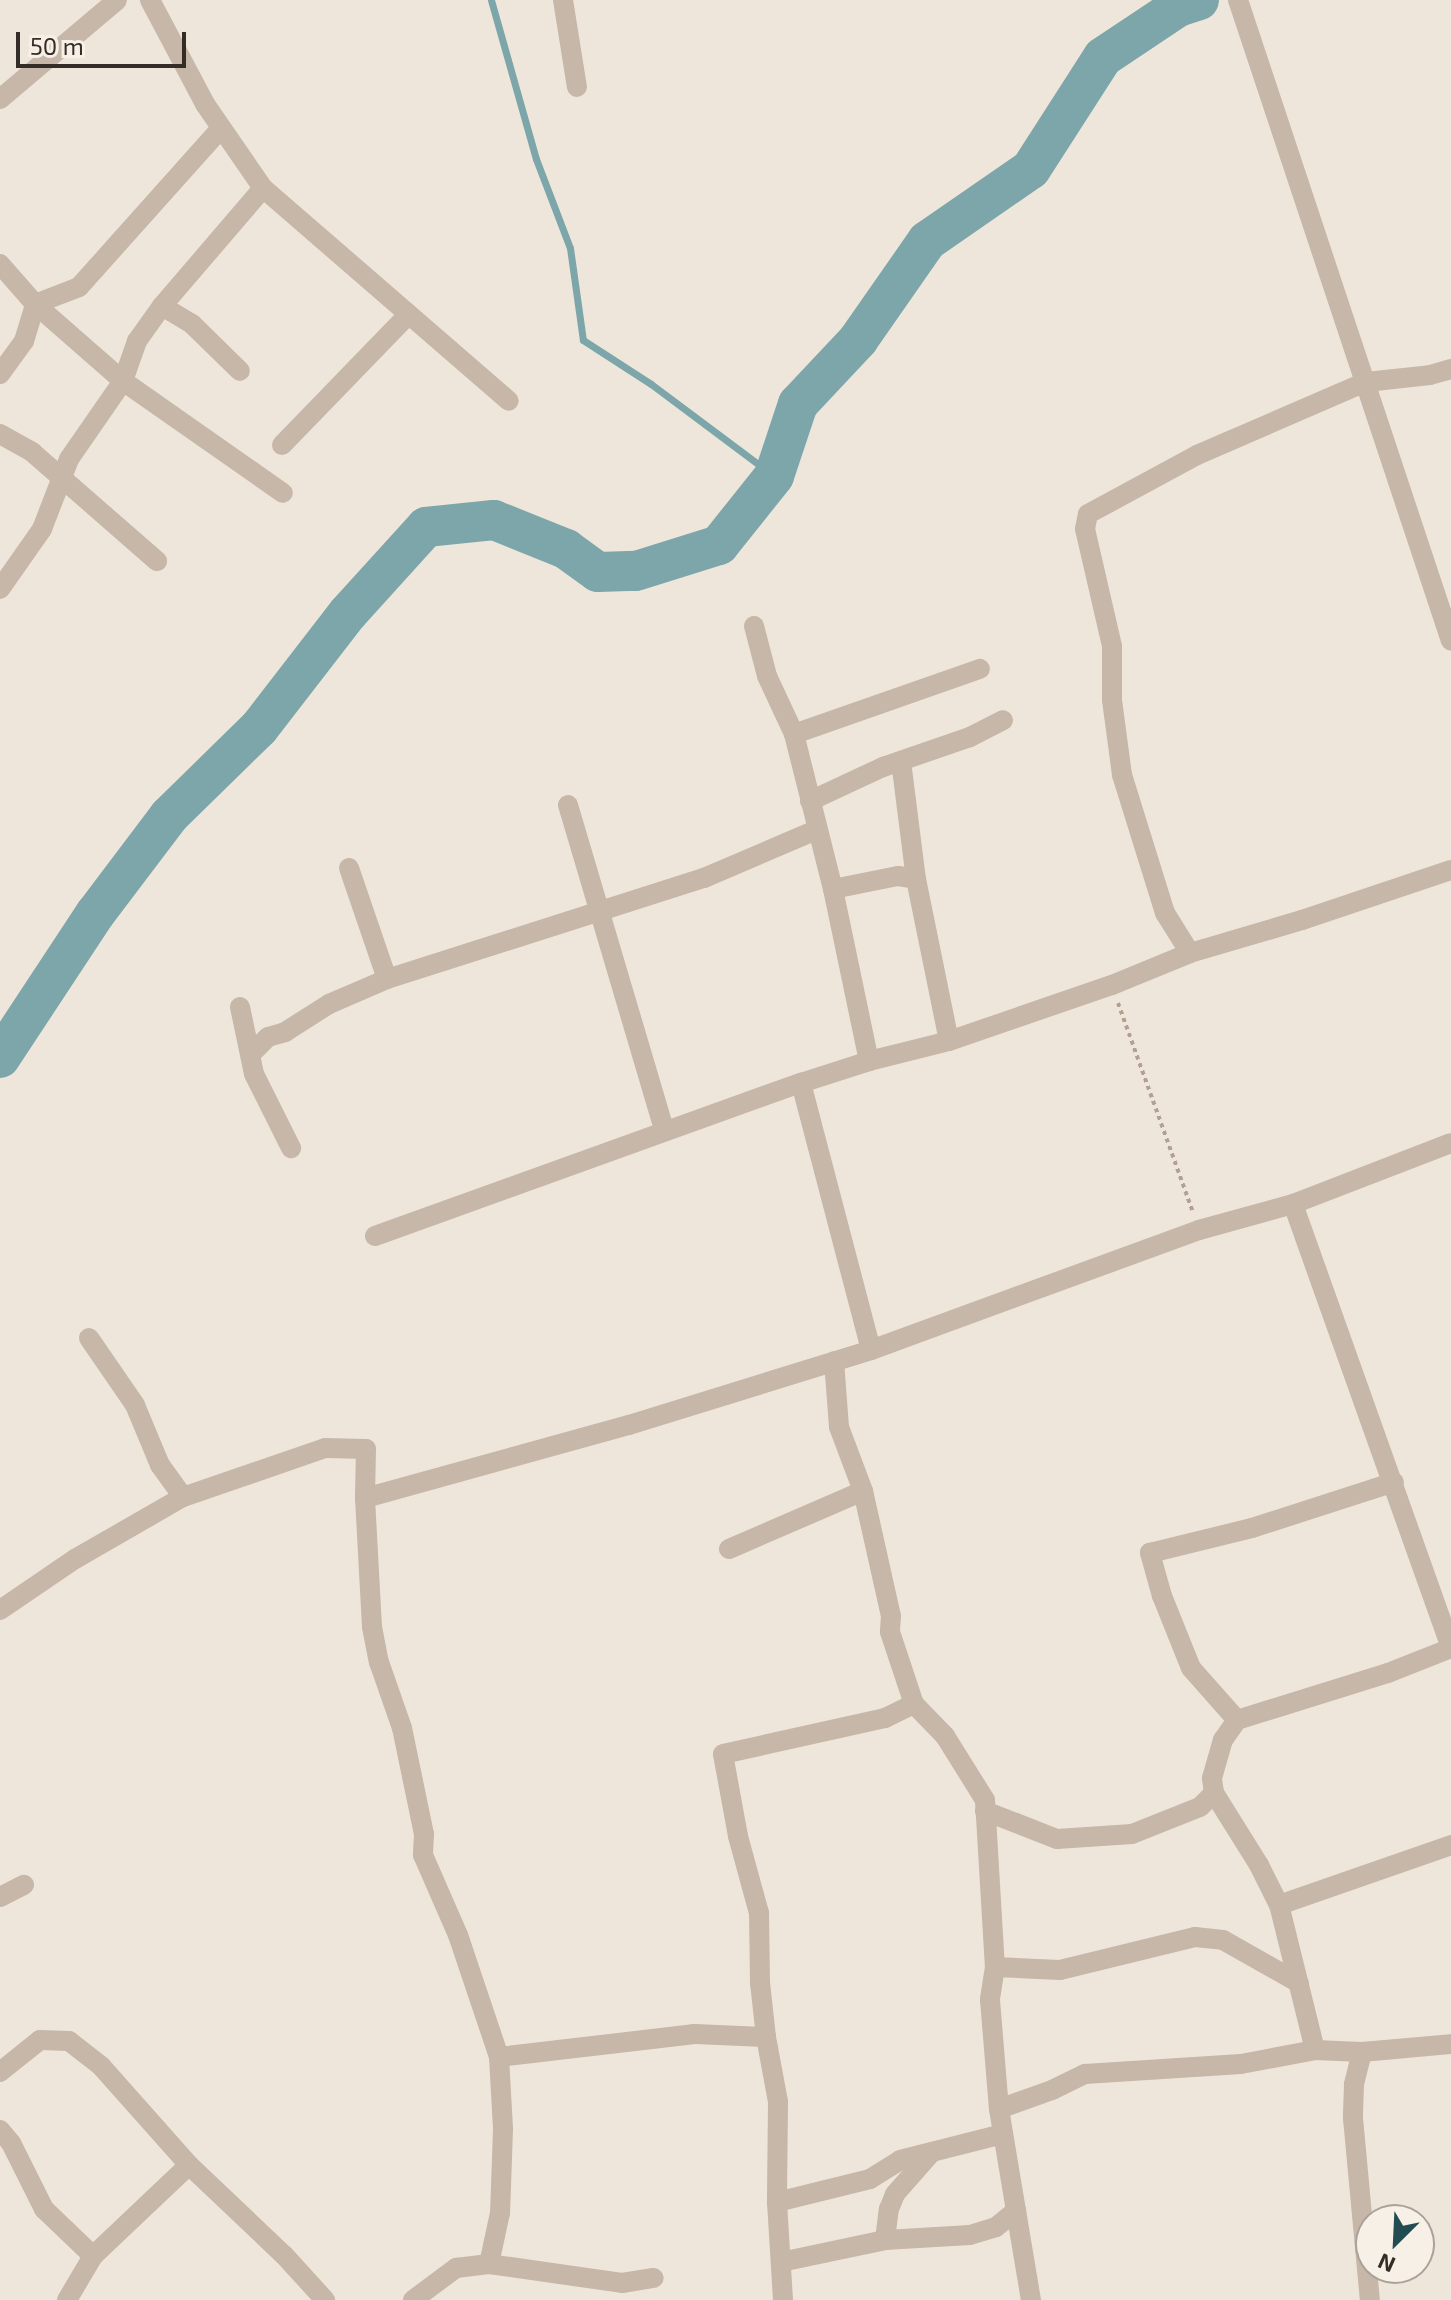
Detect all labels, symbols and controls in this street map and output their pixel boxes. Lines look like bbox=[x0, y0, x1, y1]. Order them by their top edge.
scale bar bbox=[20, 16, 190, 66]
text: 50 m bbox=[30, 31, 84, 60]
north arrow bbox=[1355, 2204, 1435, 2284]
text: N bbox=[1374, 2249, 1399, 2279]

